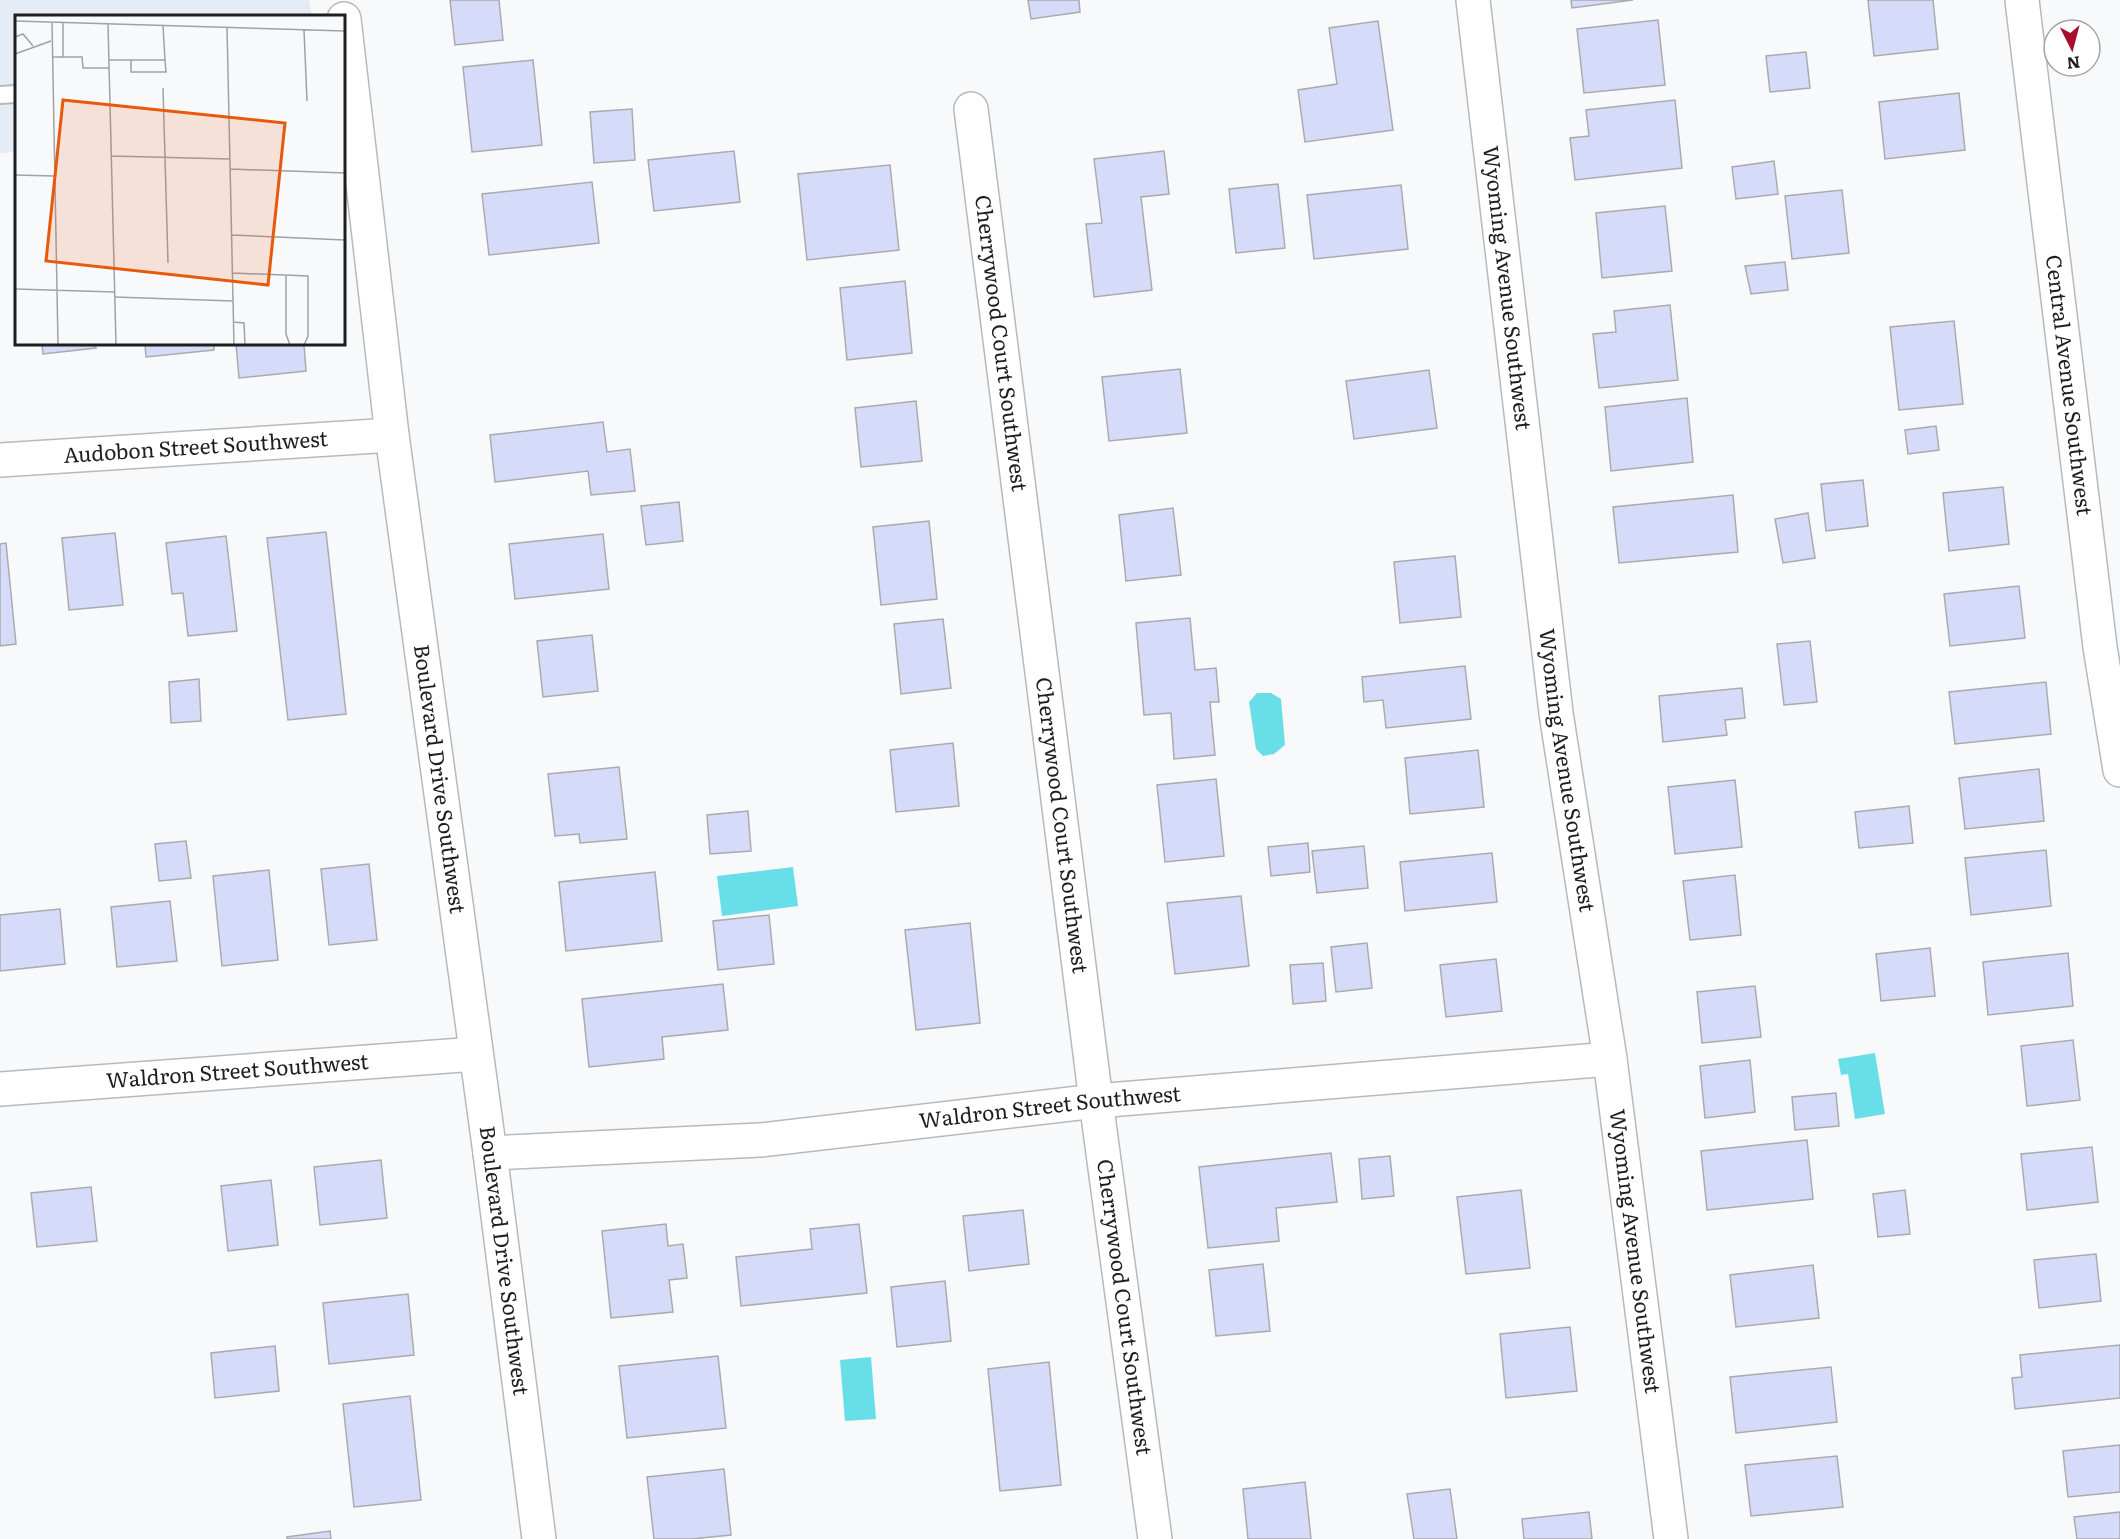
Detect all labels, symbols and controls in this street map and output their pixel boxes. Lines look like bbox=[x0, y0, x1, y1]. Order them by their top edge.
inset map bbox=[15, 15, 345, 345]
north arrow bbox=[2042, 18, 2102, 78]
text: N bbox=[2066, 51, 2082, 77]
street label: Wyoming Avenue Southwest bbox=[1477, 144, 1541, 432]
street label: Cherrywood Court Southwest bbox=[969, 193, 1037, 493]
street label: Central Avenue Southwest bbox=[2040, 253, 2102, 518]
street label: Audobon Street Southwest bbox=[62, 421, 329, 469]
street label: Wyoming Avenue Southwest bbox=[1533, 627, 1605, 914]
street label: Boulevard Drive Southwest bbox=[408, 642, 475, 916]
street label: Cherrywood Court Southwest bbox=[1030, 675, 1098, 976]
street label: Waldron Street Southwest bbox=[105, 1044, 370, 1094]
street label: Waldron Street Southwest bbox=[917, 1076, 1182, 1134]
street label: Wyoming Avenue Southwest bbox=[1604, 1107, 1670, 1396]
street label: Boulevard Drive Southwest bbox=[473, 1124, 539, 1398]
street label: Cherrywood Court Southwest bbox=[1091, 1157, 1162, 1457]

